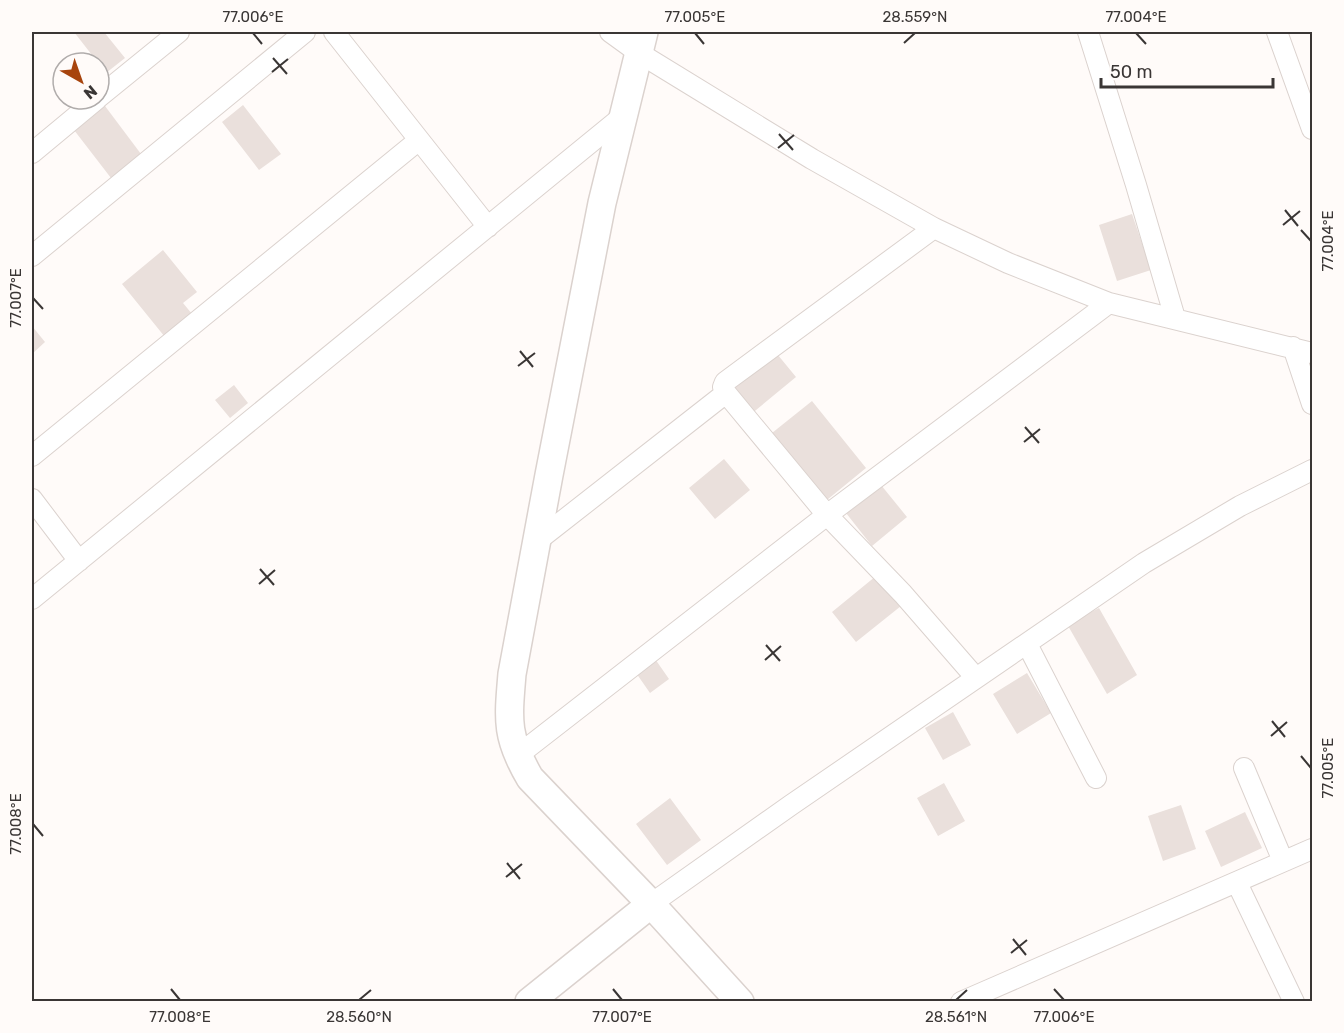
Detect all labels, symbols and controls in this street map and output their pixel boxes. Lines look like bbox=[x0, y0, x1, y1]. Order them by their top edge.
text: 77.006°E bbox=[223, 8, 283, 26]
text: 77.005°E bbox=[665, 8, 725, 26]
text: 28.559°N bbox=[883, 8, 947, 26]
text: 77.004°E bbox=[1105, 8, 1167, 26]
north arrow bbox=[51, 51, 111, 111]
scale bar bbox=[1101, 51, 1274, 89]
text: 50 m bbox=[1110, 61, 1153, 83]
text: N bbox=[80, 81, 101, 103]
text: 77.004°E bbox=[1319, 210, 1337, 272]
text: 77.007°E bbox=[7, 268, 25, 328]
text: 77.005°E bbox=[1319, 738, 1337, 798]
text: 77.008°E bbox=[7, 793, 25, 855]
text: 77.008°E bbox=[149, 1008, 211, 1026]
text: 28.560°N bbox=[326, 1008, 392, 1026]
text: 77.007°E bbox=[592, 1008, 652, 1026]
text: 28.561°N bbox=[925, 1008, 987, 1026]
text: 77.006°E bbox=[1034, 1008, 1094, 1026]

